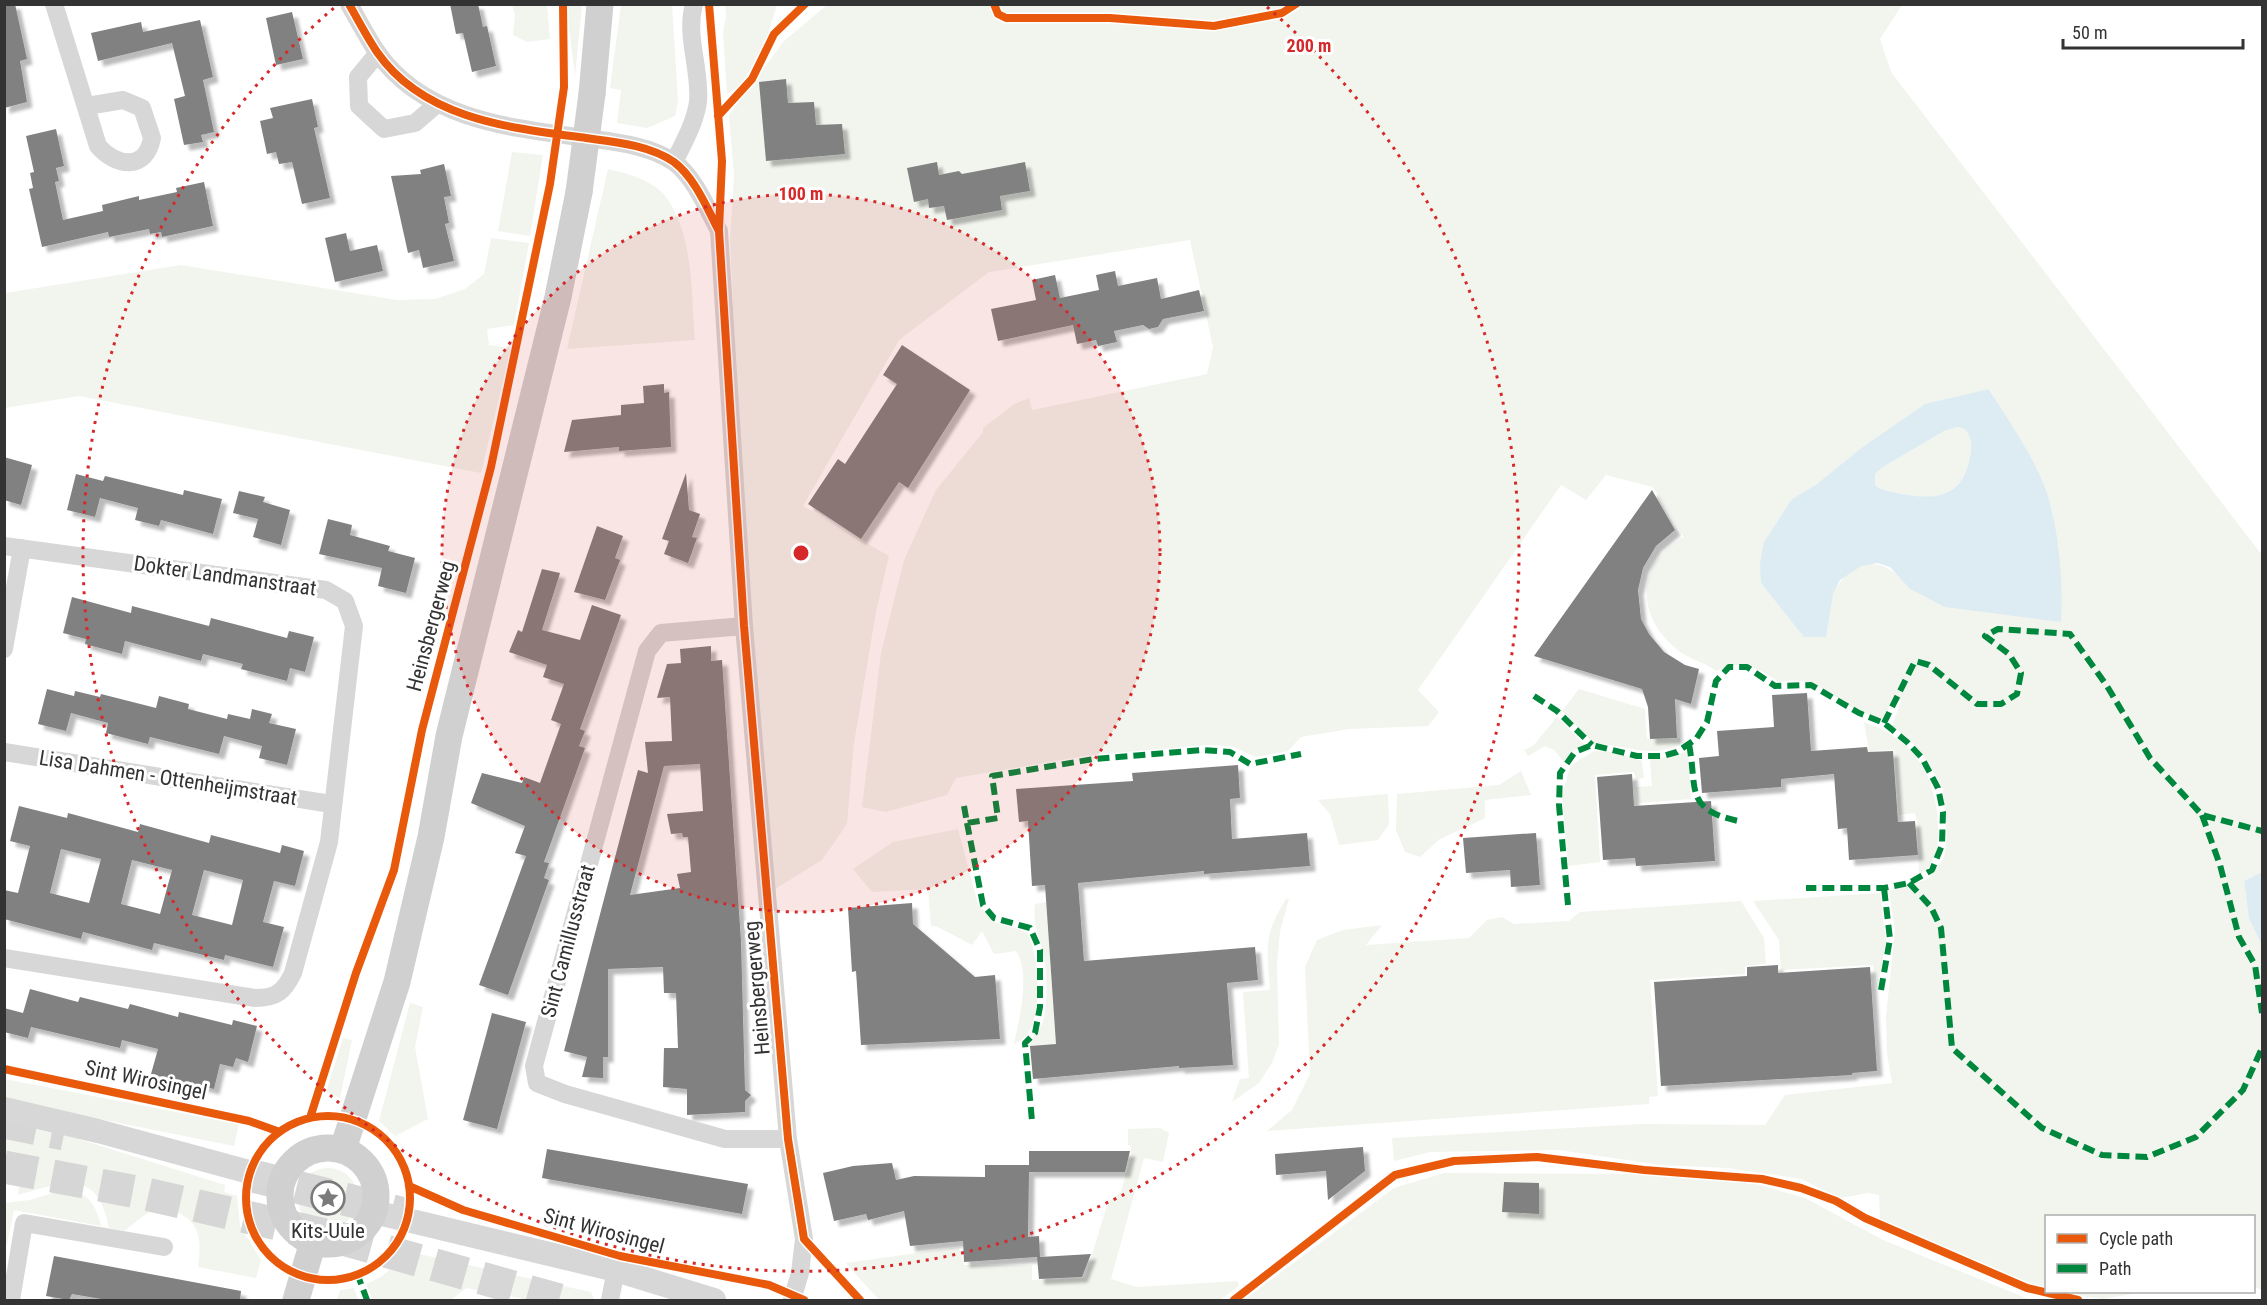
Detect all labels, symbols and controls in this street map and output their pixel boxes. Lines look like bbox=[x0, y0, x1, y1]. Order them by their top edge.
scale bar bbox=[2063, 12, 2243, 50]
text: 50 m bbox=[2072, 22, 2107, 43]
text: 200 m bbox=[1287, 35, 1331, 56]
text: 100 m bbox=[779, 183, 823, 204]
centre of rings bbox=[791, 543, 811, 563]
street label: Dokter Landmanstraat bbox=[132, 551, 318, 601]
street label: Heinsbergerweg bbox=[402, 558, 460, 694]
street label: Lisa Dahmen - Ottenheijmstraat bbox=[37, 746, 299, 810]
street label: Sint Camillusstraat bbox=[536, 862, 600, 1020]
street label: Heinsbergerweg bbox=[739, 920, 775, 1056]
street label: Sint Wirosingel bbox=[83, 1055, 209, 1105]
place icon: Kits-Uule bbox=[310, 1180, 346, 1216]
street label: Sint Wirosingel bbox=[541, 1203, 667, 1259]
legend bbox=[2045, 1215, 2255, 1293]
place label: Kits-Uule bbox=[291, 1219, 365, 1243]
text: Cycle path bbox=[2099, 1228, 2173, 1249]
text: Path bbox=[2099, 1258, 2132, 1279]

